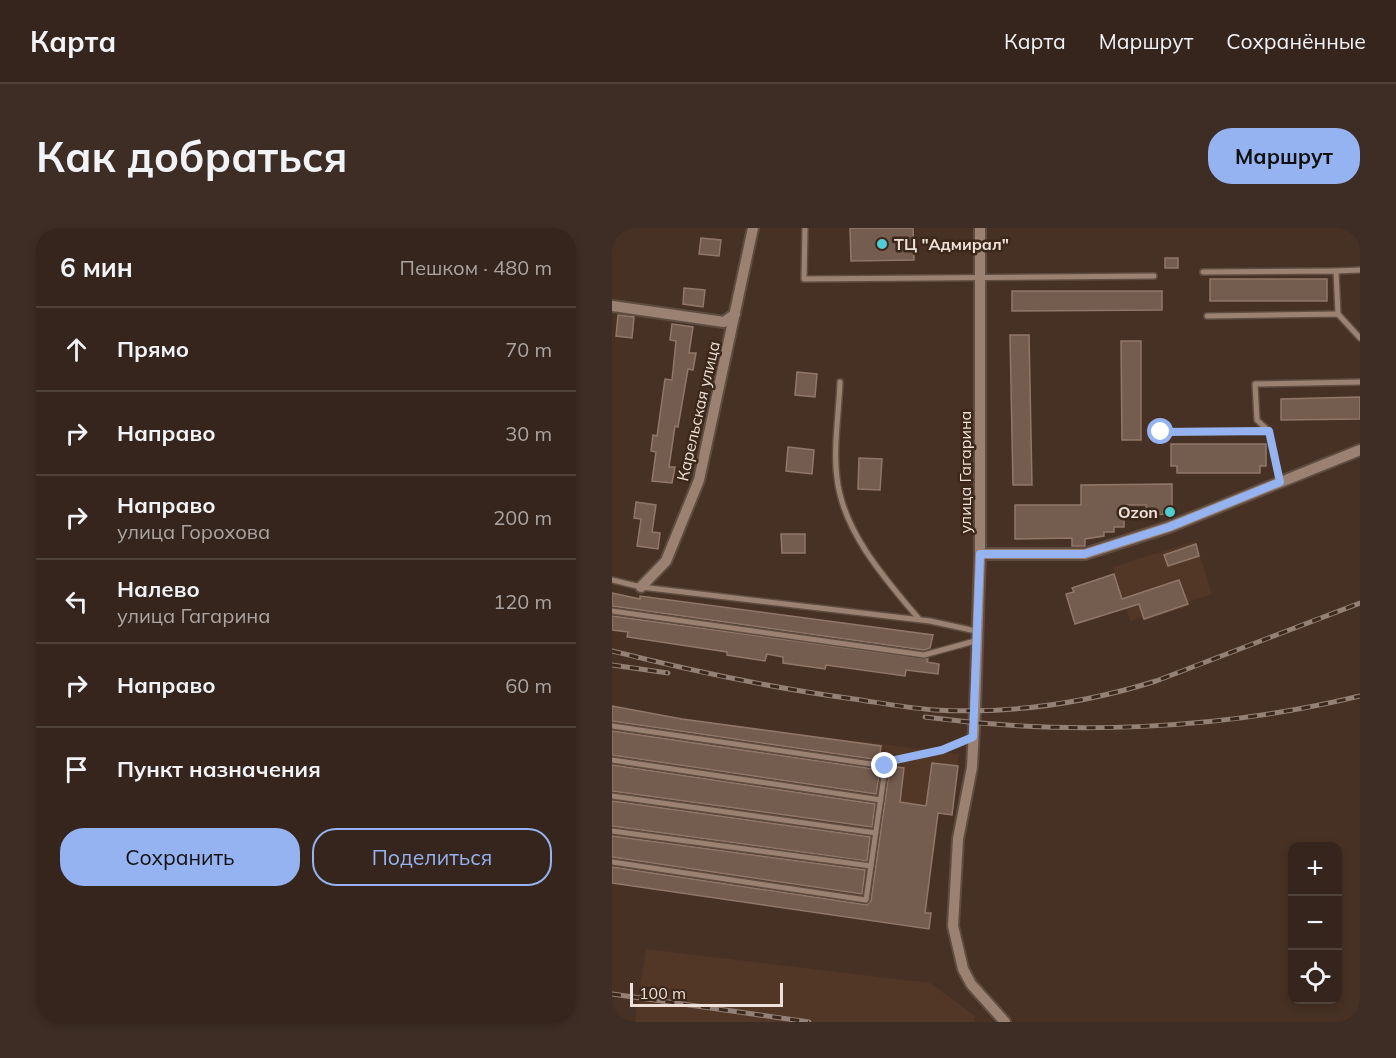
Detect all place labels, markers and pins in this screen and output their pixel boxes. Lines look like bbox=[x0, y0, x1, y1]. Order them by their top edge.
place label: ТЦ "Адмирал" bbox=[894, 234, 1009, 254]
marker: ТЦ "Адмирал" bbox=[875, 237, 889, 251]
place label: Ozon bbox=[1118, 502, 1158, 522]
marker: Ozon bbox=[1163, 505, 1177, 519]

